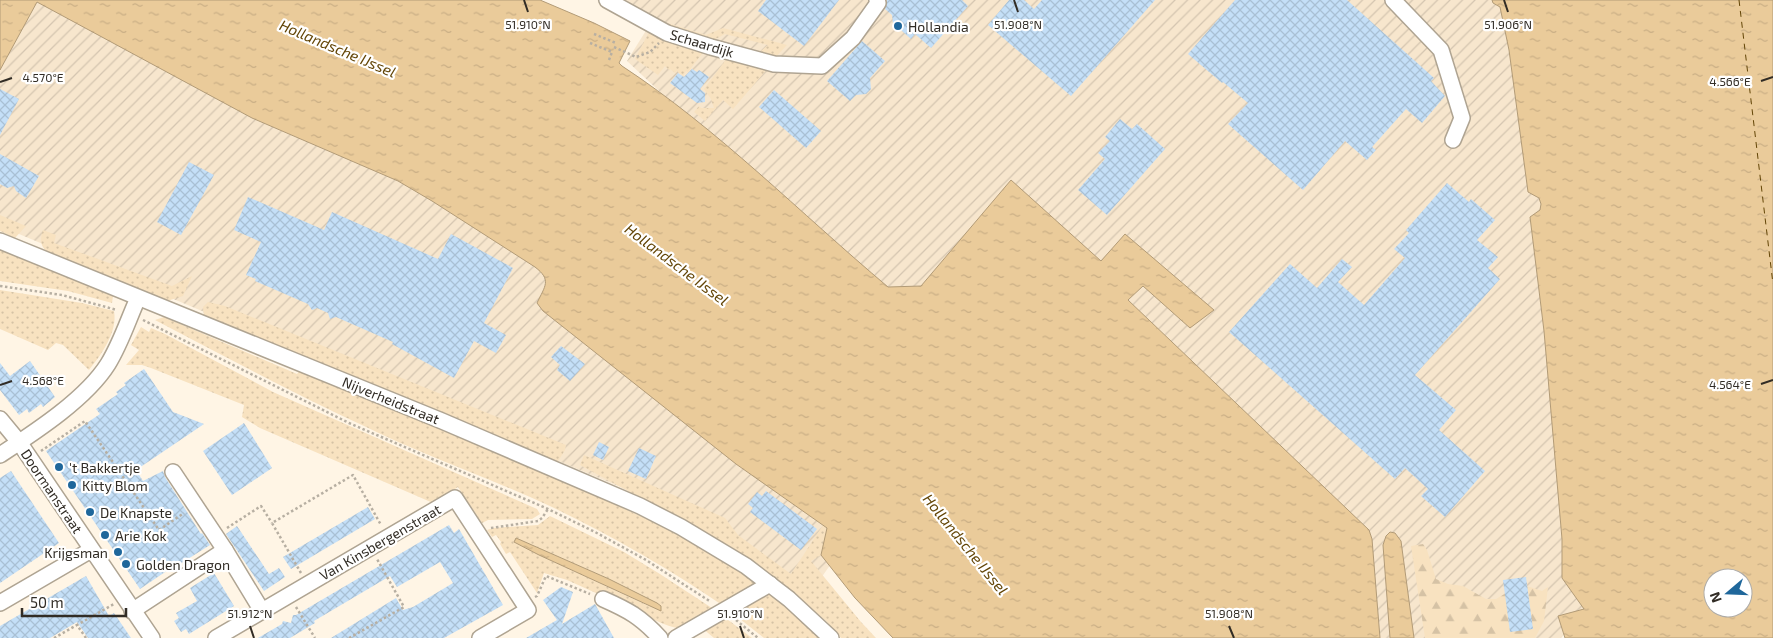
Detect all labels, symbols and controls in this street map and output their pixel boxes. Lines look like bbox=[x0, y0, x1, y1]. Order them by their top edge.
water label: Hollandsche IJssel bbox=[277, 15, 399, 81]
text: 51.910°N bbox=[505, 17, 551, 31]
text: 51.908°N bbox=[994, 17, 1042, 31]
text: 51.906°N bbox=[1484, 17, 1532, 31]
place label: Hollandia bbox=[908, 18, 969, 35]
marker: Hollandia bbox=[892, 20, 904, 32]
street label: Schaardijk bbox=[668, 25, 736, 61]
text: 4.570°E bbox=[22, 70, 64, 84]
text: 4.566°E bbox=[1709, 74, 1751, 88]
water label: Hollandsche IJssel bbox=[622, 219, 732, 309]
text: 4.568°E bbox=[22, 373, 64, 387]
street label: Nijverheidstraat bbox=[340, 373, 442, 427]
text: 4.564°E bbox=[1709, 377, 1751, 391]
street label: Doormanstraat bbox=[18, 446, 86, 536]
place label: 't Bakkertje bbox=[69, 459, 140, 476]
marker: 't Bakkertje bbox=[53, 461, 65, 473]
place label: Kitty Blom bbox=[82, 477, 148, 494]
marker: Kitty Blom bbox=[66, 479, 78, 491]
water label: Hollandsche IJssel bbox=[920, 490, 1012, 598]
street label: Van Kinsbergenstraat bbox=[316, 500, 444, 584]
place label: De Knapste bbox=[100, 504, 172, 521]
marker: De Knapste bbox=[84, 506, 96, 518]
place label: Arie Kok bbox=[115, 527, 167, 544]
marker: Arie Kok bbox=[99, 529, 111, 541]
place label: Krijgsman bbox=[44, 544, 108, 561]
marker: Krijgsman bbox=[112, 546, 124, 558]
place label: Golden Dragon bbox=[136, 556, 230, 573]
marker: Golden Dragon bbox=[120, 558, 132, 570]
north arrow bbox=[1703, 568, 1753, 618]
scale bar bbox=[22, 586, 126, 618]
text: N bbox=[1706, 590, 1725, 605]
text: 50 m bbox=[30, 593, 64, 611]
text: 51.912°N bbox=[227, 606, 273, 620]
text: 51.910°N bbox=[717, 606, 763, 620]
text: 51.908°N bbox=[1205, 606, 1253, 620]

